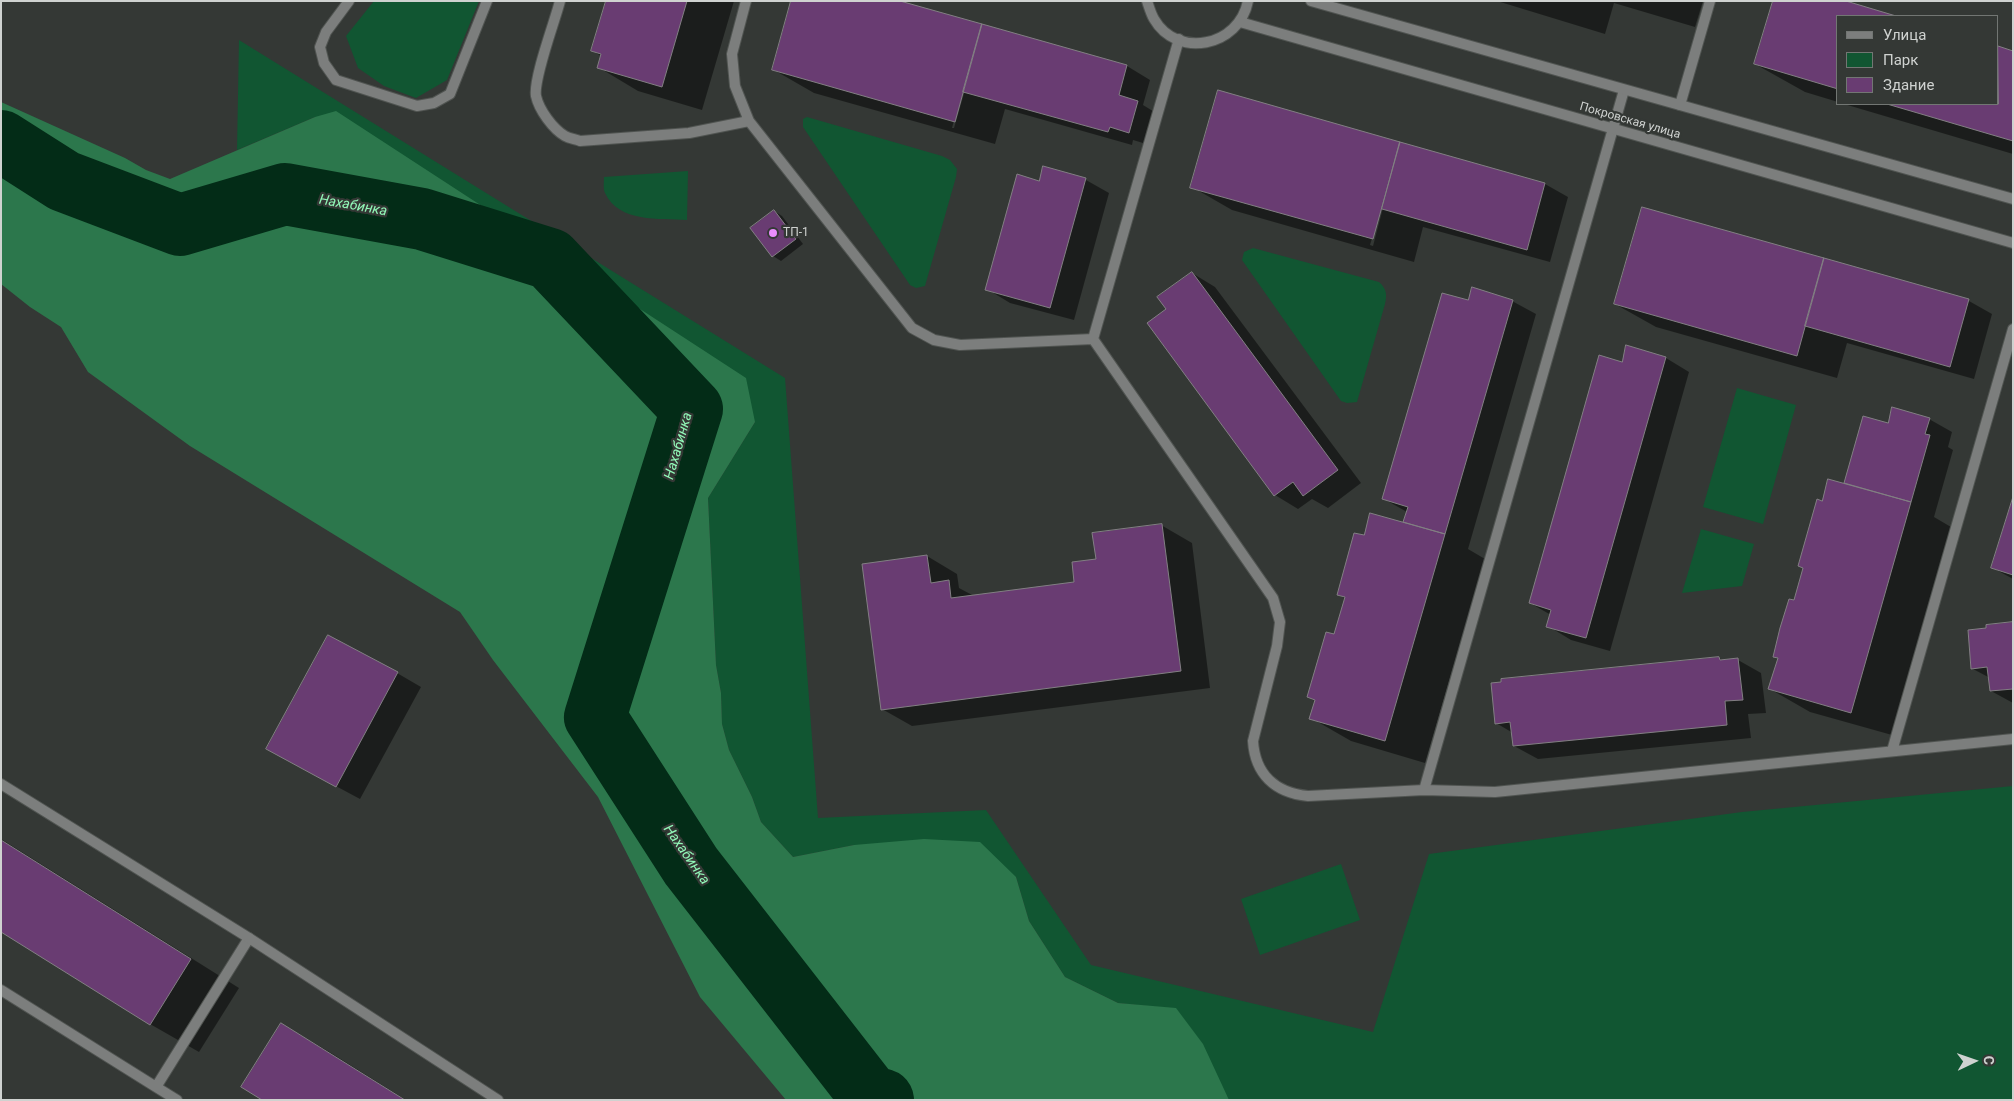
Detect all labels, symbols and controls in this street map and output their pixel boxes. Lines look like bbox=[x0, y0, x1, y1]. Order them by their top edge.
legend bbox=[1836, 15, 1999, 105]
text: Улица bbox=[1883, 26, 1926, 44]
text: Парк bbox=[1883, 51, 1918, 69]
text: Здание bbox=[1883, 76, 1934, 94]
street label: Покровская улица bbox=[1578, 100, 1682, 142]
water label: Нахабинка bbox=[318, 192, 388, 220]
place label: ТП-1 bbox=[783, 226, 809, 240]
marker: ТП-1 bbox=[767, 227, 779, 239]
water label: Нахабинка bbox=[661, 411, 697, 481]
water label: Нахабинка bbox=[659, 822, 713, 888]
north arrow bbox=[1949, 1036, 1999, 1086]
text: С bbox=[1981, 1055, 1997, 1065]

